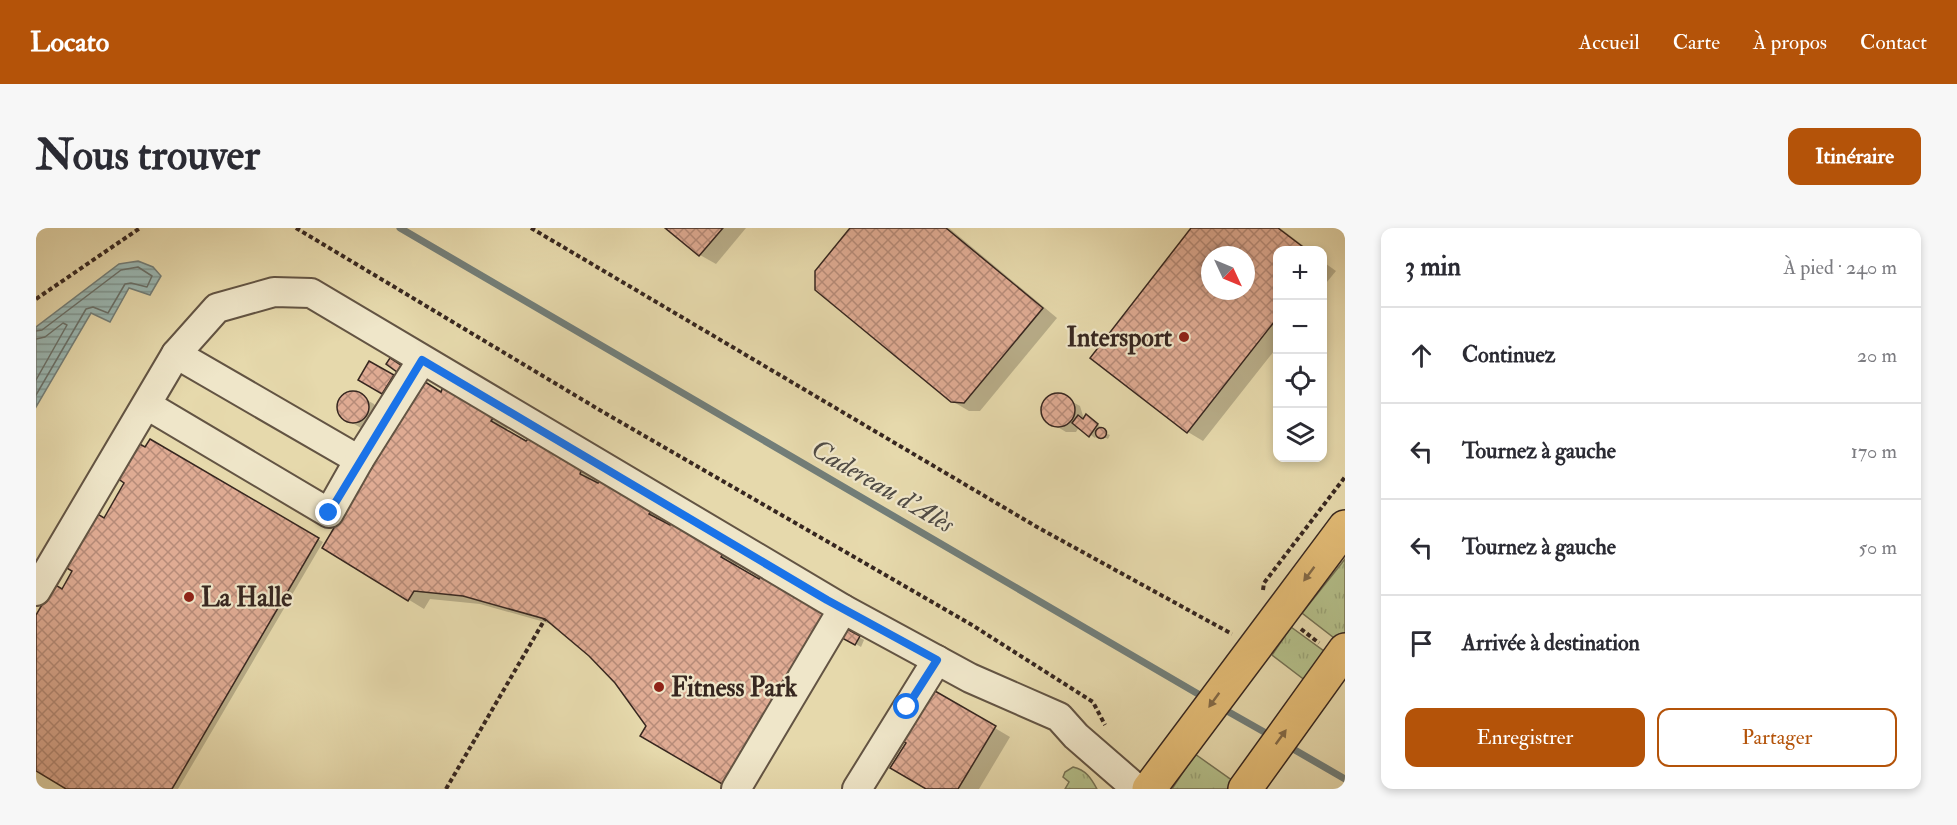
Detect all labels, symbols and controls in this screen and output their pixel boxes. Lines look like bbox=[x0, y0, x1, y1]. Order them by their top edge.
text: Locato bbox=[30, 25, 109, 60]
text: Accueil bbox=[1579, 29, 1640, 56]
text: Carte bbox=[1673, 29, 1720, 56]
text: À propos bbox=[1753, 29, 1827, 56]
text: Contact bbox=[1860, 29, 1927, 56]
button: Itinéraire bbox=[1788, 128, 1921, 185]
text: Nous trouver bbox=[36, 130, 260, 182]
north arrow bbox=[1201, 246, 1255, 300]
map controls bbox=[1273, 246, 1327, 462]
button: + bbox=[1273, 246, 1327, 300]
text: 3 min bbox=[1405, 251, 1461, 283]
text: À pied · 240 m bbox=[1783, 255, 1897, 280]
button: − bbox=[1273, 300, 1327, 354]
place label: Intersport bbox=[1067, 322, 1173, 355]
marker: Intersport bbox=[1177, 330, 1191, 344]
icon: ahead bbox=[1405, 339, 1438, 372]
text: Continuez bbox=[1462, 341, 1555, 369]
text: 20 m bbox=[1857, 343, 1897, 368]
button: locate bbox=[1273, 354, 1327, 408]
button: layers bbox=[1273, 408, 1327, 462]
water label: Cadereau d'Alès bbox=[805, 432, 961, 541]
icon: left bbox=[1405, 435, 1438, 468]
text: Tournez à gauche bbox=[1462, 437, 1616, 465]
text: 170 m bbox=[1851, 439, 1897, 464]
route end bbox=[315, 499, 341, 525]
icon: left bbox=[1405, 531, 1438, 564]
text: Tournez à gauche bbox=[1462, 533, 1616, 561]
text: 50 m bbox=[1858, 535, 1897, 560]
one-way arrow bbox=[1304, 566, 1316, 581]
place label: La Halle bbox=[201, 582, 292, 614]
marker: La Halle bbox=[182, 590, 196, 604]
icon: arrive bbox=[1405, 627, 1438, 660]
text: Arrivée à destination bbox=[1462, 629, 1640, 657]
place label: Fitness Park bbox=[671, 672, 798, 704]
marker: Fitness Park bbox=[652, 680, 666, 694]
one-way arrow bbox=[1208, 692, 1220, 708]
route start bbox=[893, 693, 919, 719]
button: Enregistrer bbox=[1405, 708, 1645, 767]
button: Partager bbox=[1657, 708, 1897, 767]
one-way arrow bbox=[1274, 730, 1286, 745]

